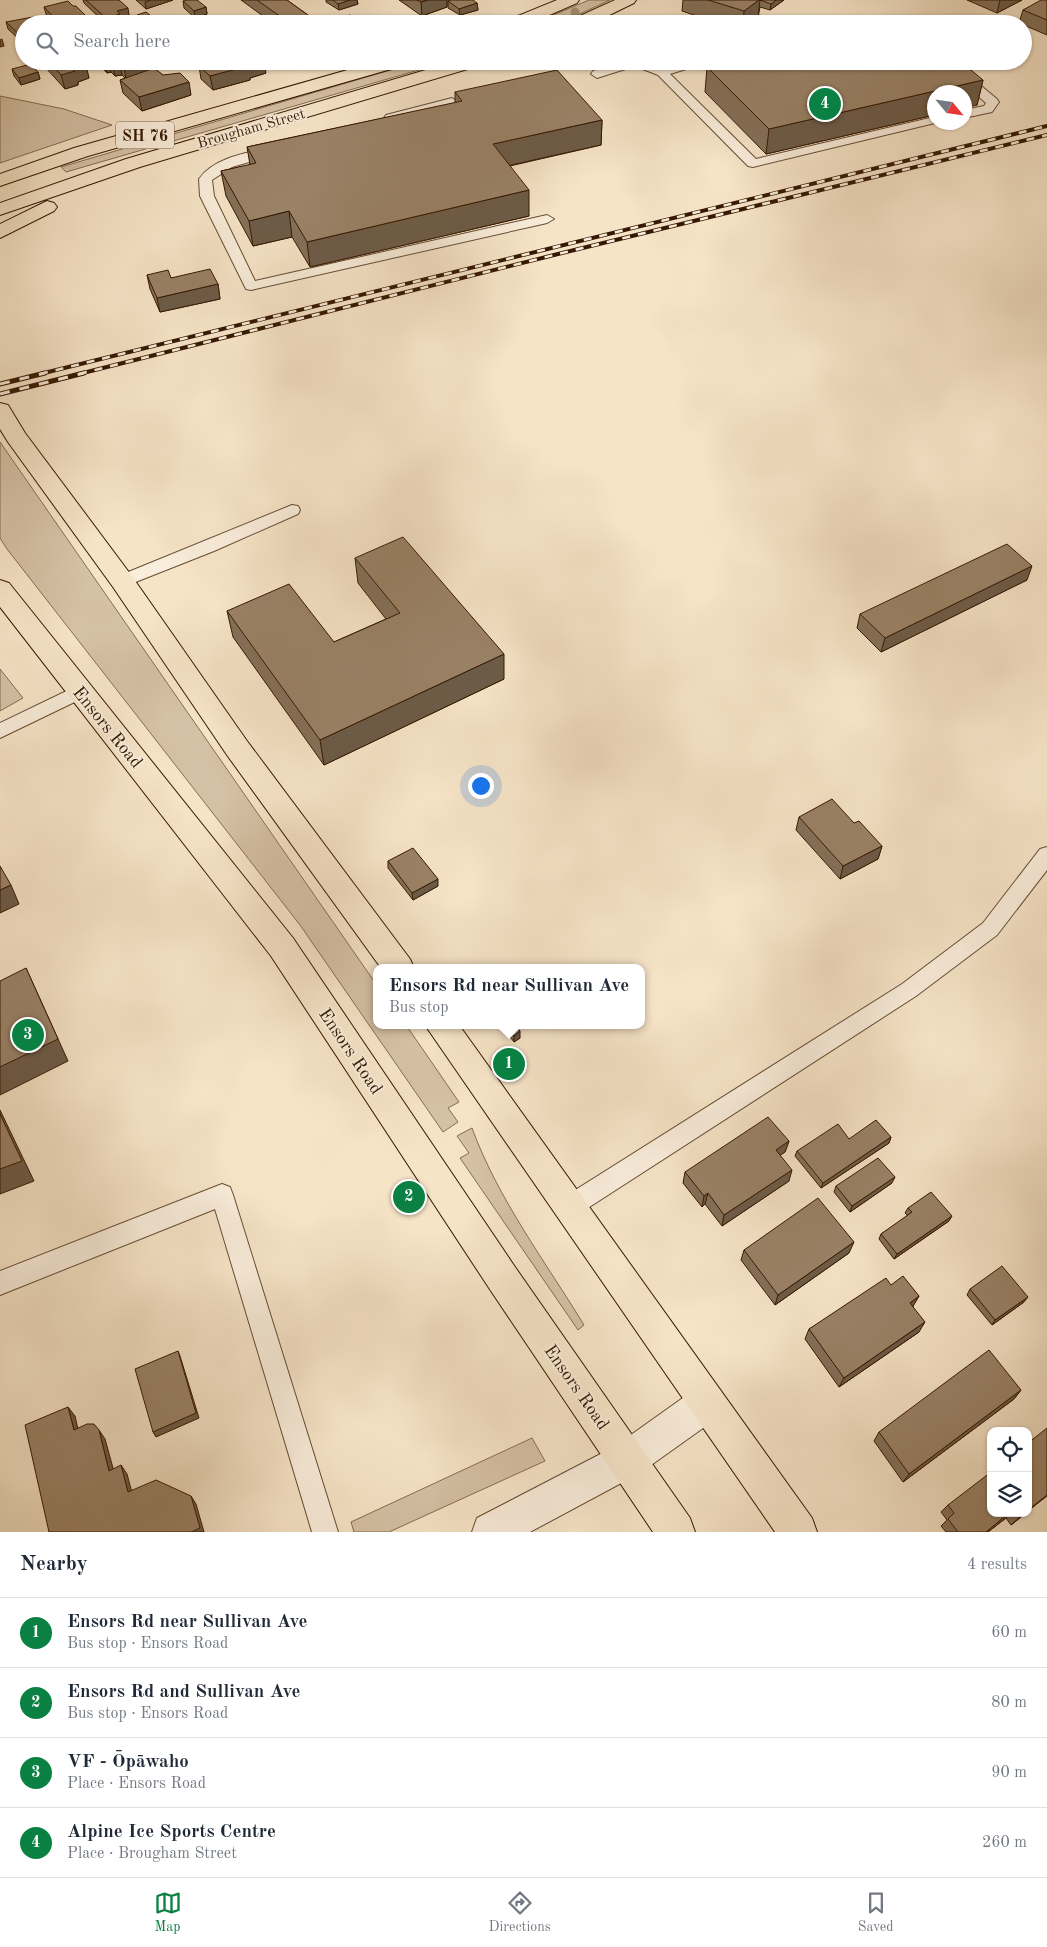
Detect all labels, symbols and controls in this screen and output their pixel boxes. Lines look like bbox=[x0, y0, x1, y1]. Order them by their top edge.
search box bbox=[15, 15, 1032, 70]
icon: search bbox=[33, 29, 61, 57]
text: Search here bbox=[73, 33, 170, 52]
pin: 4 bbox=[809, 85, 841, 123]
north arrow bbox=[927, 85, 972, 130]
street label: Brougham Street bbox=[196, 107, 307, 152]
road number: SH 76 bbox=[116, 122, 174, 148]
street label: Ensors Road bbox=[69, 683, 145, 772]
your location bbox=[468, 773, 494, 799]
popup bbox=[373, 964, 645, 1029]
text: Ensors Rd near Sullivan Ave bbox=[389, 977, 629, 996]
text: Bus stop bbox=[389, 1000, 449, 1016]
street label: Ensors Road bbox=[315, 1005, 385, 1098]
pin: 3 bbox=[12, 1016, 44, 1054]
pin: 1 bbox=[493, 1045, 525, 1083]
pin: 2 bbox=[393, 1178, 425, 1216]
street label: Ensors Road bbox=[540, 1342, 612, 1433]
map controls bbox=[987, 1427, 1032, 1517]
button: locate bbox=[987, 1427, 1032, 1472]
button: layers bbox=[987, 1472, 1032, 1517]
text: Nearby bbox=[20, 1554, 88, 1575]
text: 4 results bbox=[967, 1557, 1027, 1573]
text: Ensors Rd near Sullivan Ave bbox=[67, 1613, 307, 1632]
text: 1 bbox=[31, 1625, 41, 1641]
text: 60 m bbox=[991, 1625, 1027, 1641]
text: Bus stop · Ensors Road bbox=[67, 1636, 228, 1652]
text: Ensors Rd and Sullivan Ave bbox=[67, 1683, 300, 1702]
text: 2 bbox=[31, 1695, 41, 1711]
text: 80 m bbox=[991, 1695, 1027, 1711]
text: Bus stop · Ensors Road bbox=[67, 1706, 228, 1722]
text: VF - Ōpāwaho bbox=[67, 1753, 189, 1772]
text: 3 bbox=[31, 1765, 41, 1781]
text: 90 m bbox=[991, 1765, 1027, 1781]
text: Place · Ensors Road bbox=[67, 1776, 206, 1792]
text: Alpine Ice Sports Centre bbox=[67, 1823, 276, 1842]
text: 4 bbox=[31, 1835, 41, 1851]
text: 260 m bbox=[982, 1835, 1027, 1851]
text: Place · Brougham Street bbox=[67, 1846, 237, 1862]
tab: Map bbox=[154, 1889, 182, 1936]
tab: Directions bbox=[489, 1889, 551, 1936]
tab: Saved bbox=[858, 1889, 893, 1936]

